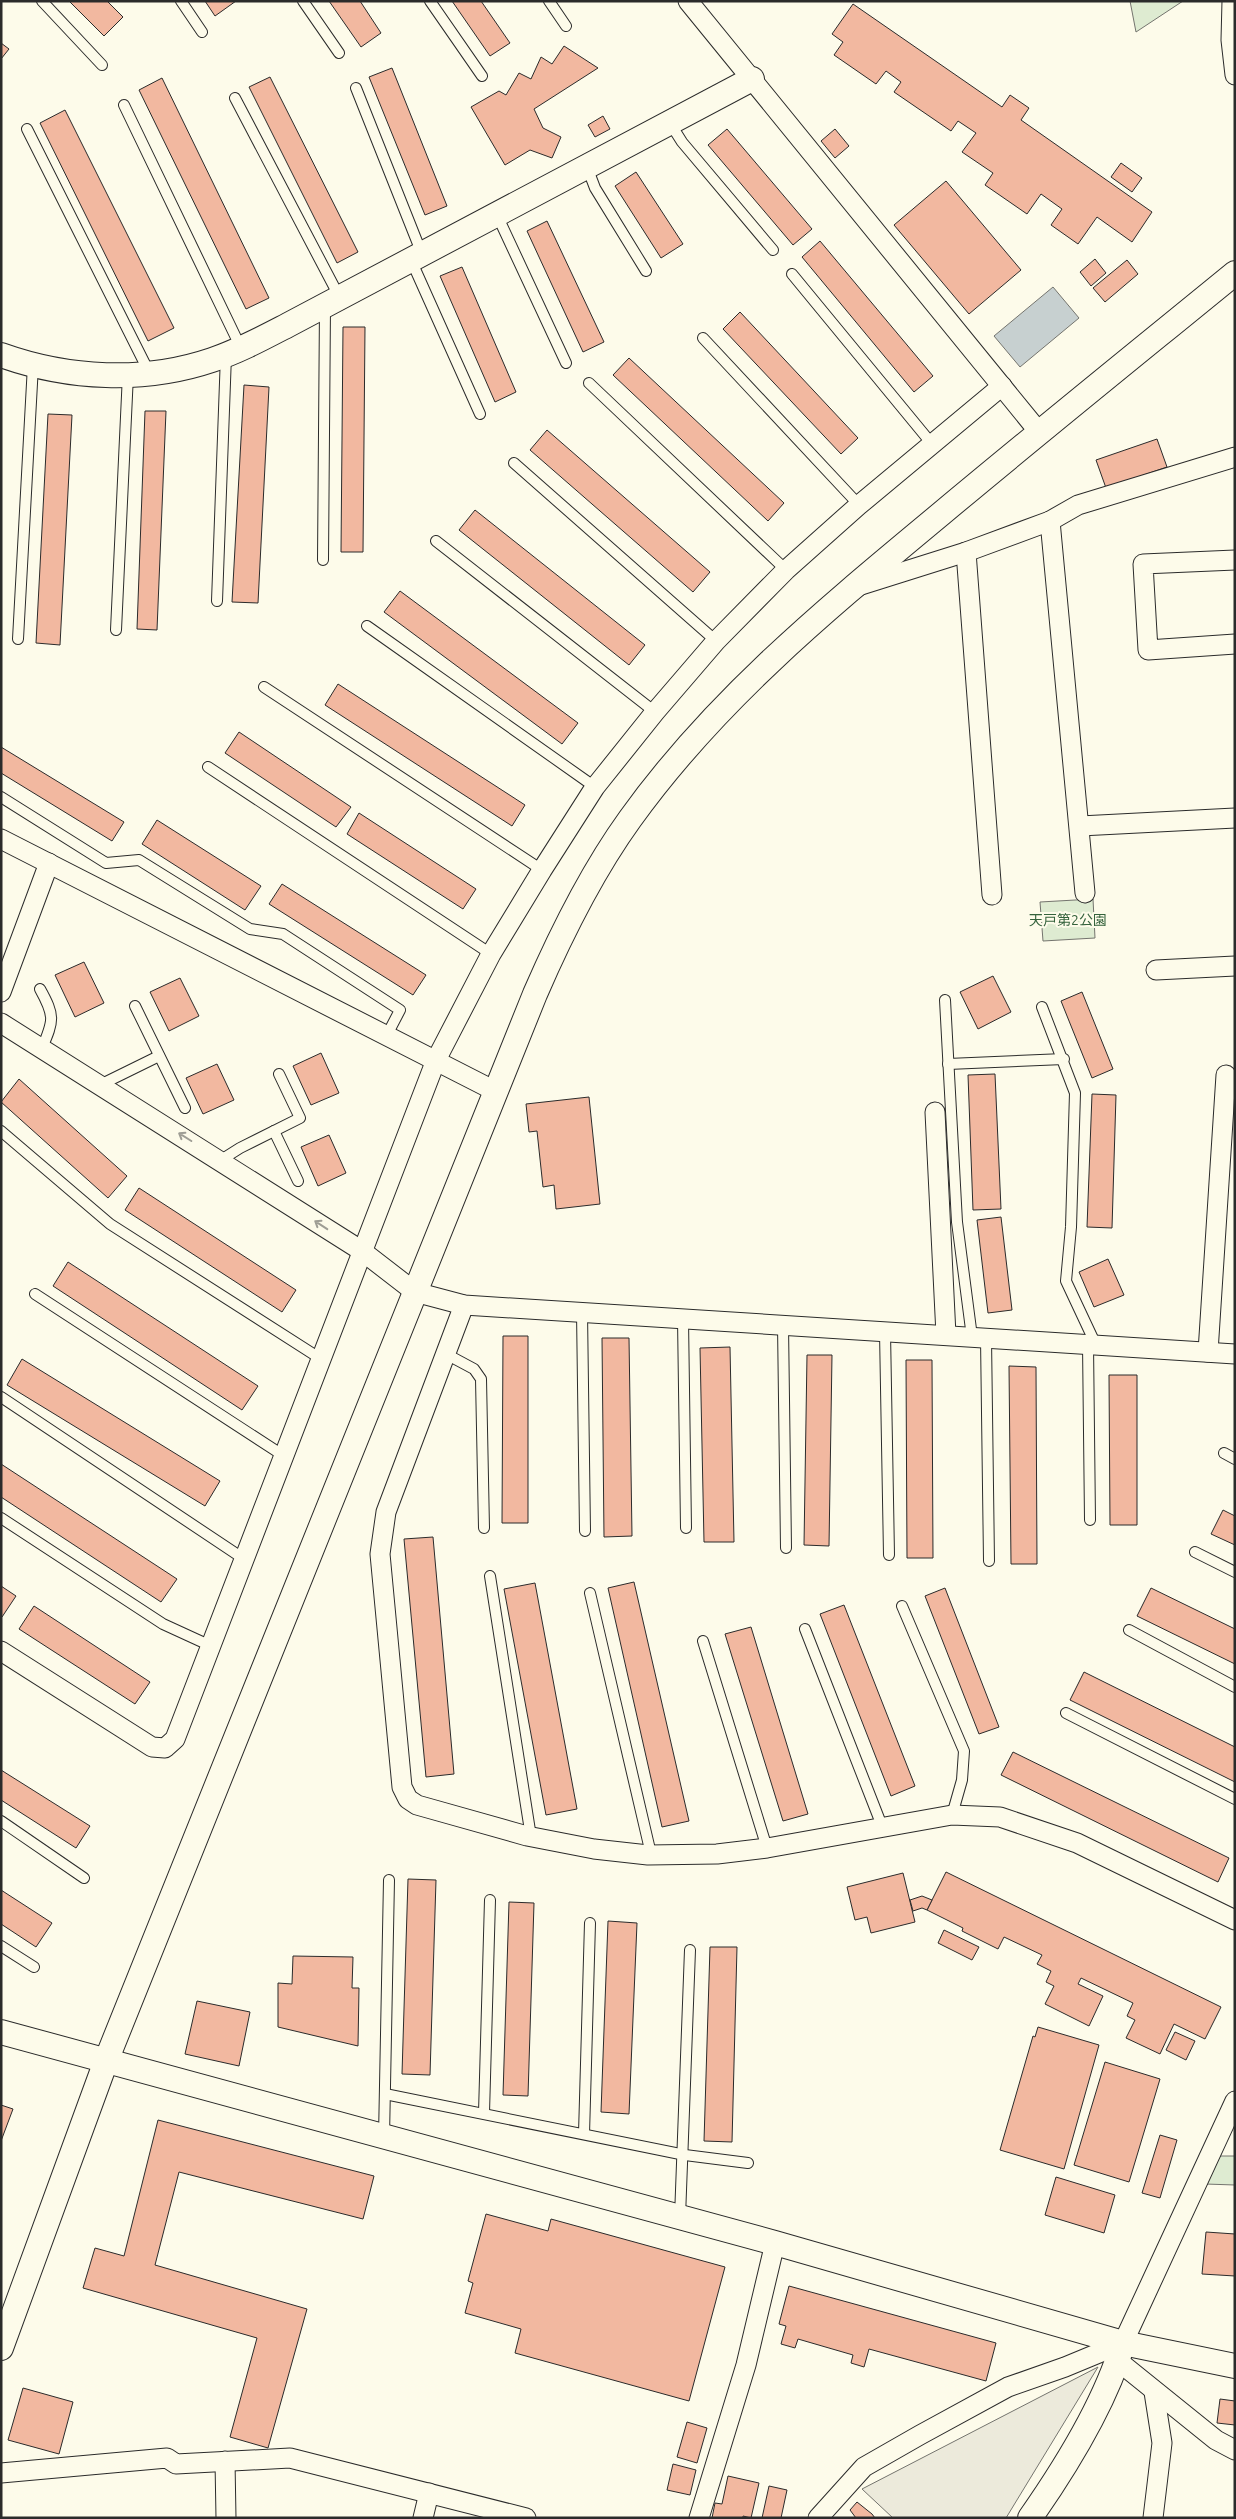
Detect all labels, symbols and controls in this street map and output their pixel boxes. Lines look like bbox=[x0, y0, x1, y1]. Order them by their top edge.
park label: 天戸第2公園 bbox=[1029, 912, 1107, 928]
one-way arrow bbox=[178, 1132, 192, 1142]
one-way arrow bbox=[315, 1220, 329, 1230]

